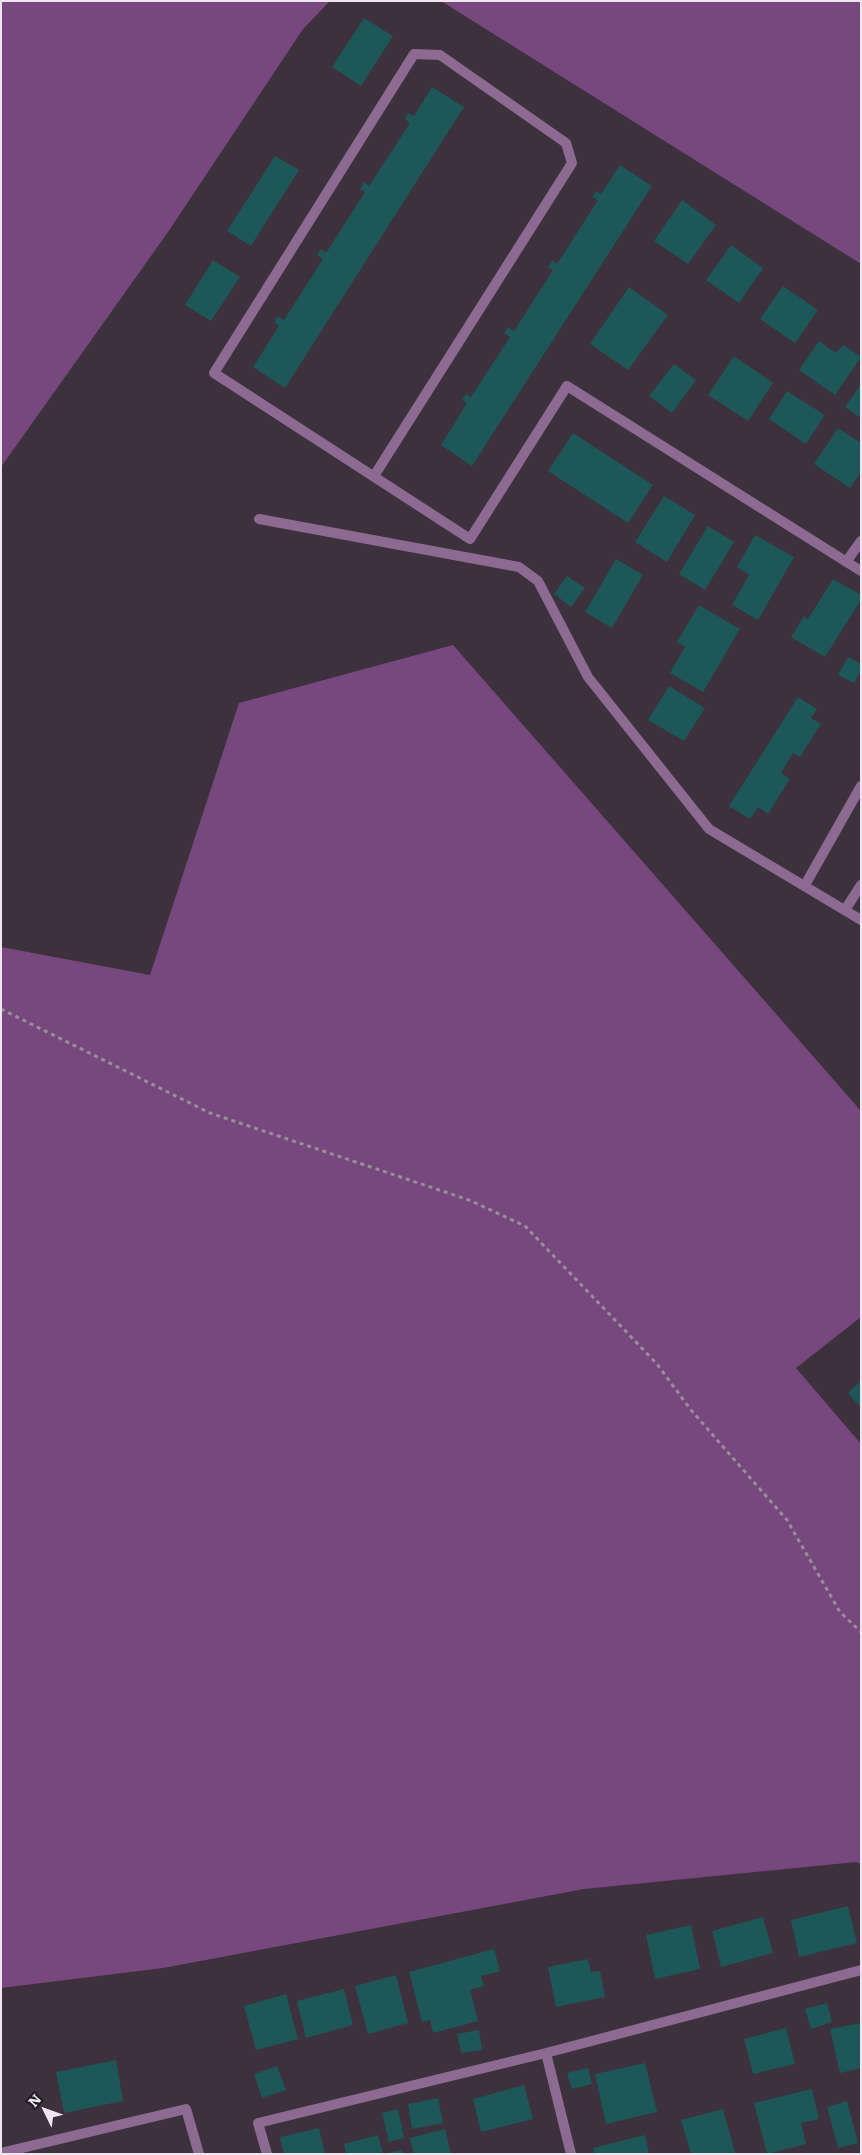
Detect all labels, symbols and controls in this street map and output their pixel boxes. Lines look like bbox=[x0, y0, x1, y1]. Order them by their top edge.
north arrow bbox=[20, 2085, 70, 2135]
text: N bbox=[22, 2089, 45, 2111]

